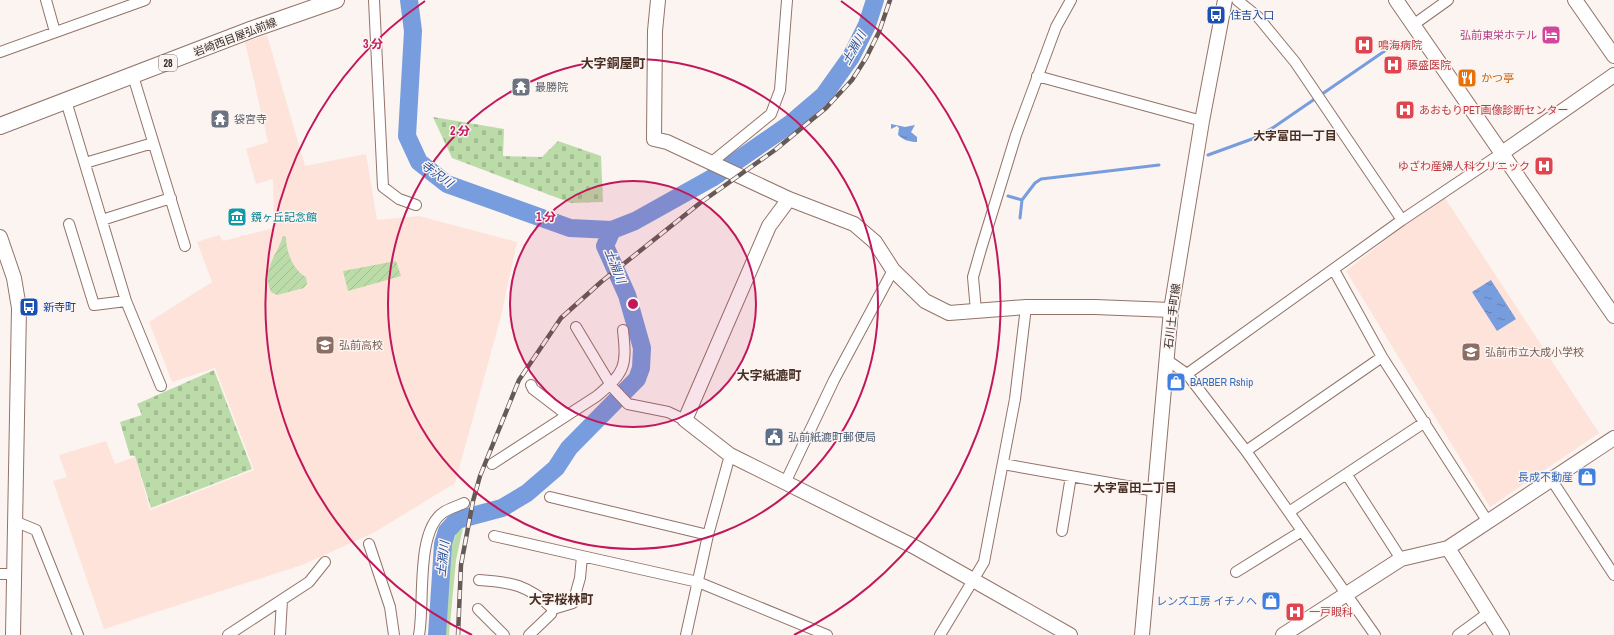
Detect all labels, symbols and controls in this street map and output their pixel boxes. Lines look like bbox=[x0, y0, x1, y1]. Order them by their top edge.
bus stop icon: 住吉入口 bbox=[1205, 4, 1227, 26]
place label: 住吉入口 bbox=[1230, 8, 1274, 22]
street label: 岩崎西目屋弘前線 bbox=[191, 15, 279, 59]
hotel icon: 弘前東栄ホテル bbox=[1540, 24, 1562, 46]
water label: 土淵川 bbox=[838, 27, 871, 68]
place label: 弘前東栄ホテル bbox=[1460, 28, 1537, 42]
hospital icon: 鳴海病院 bbox=[1353, 34, 1375, 56]
text: 3 分 bbox=[363, 36, 383, 52]
place label: 鳴海病院 bbox=[1378, 38, 1422, 52]
hospital icon: 藤盛医院 bbox=[1382, 54, 1404, 76]
road number: 28 bbox=[159, 55, 177, 71]
district label: 大字銅屋町 bbox=[580, 55, 646, 72]
place label: 藤盛医院 bbox=[1407, 58, 1451, 72]
restaurant icon: かつ亭 bbox=[1456, 67, 1478, 89]
place label: かつ亭 bbox=[1481, 71, 1514, 85]
temple icon: 最勝院 bbox=[510, 76, 532, 98]
place label: 最勝院 bbox=[535, 80, 568, 94]
hospital icon: あおもりPET画像診断センター bbox=[1394, 99, 1416, 121]
place label: あおもりPET画像診断センター bbox=[1419, 103, 1569, 117]
temple icon: 袋宮寺 bbox=[209, 108, 231, 130]
place label: 袋宮寺 bbox=[234, 112, 267, 126]
text: 2 分 bbox=[450, 123, 470, 139]
district label: 大字富田一丁目 bbox=[1253, 128, 1337, 144]
hospital icon: ゆざわ産婦人科クリニック bbox=[1533, 155, 1555, 177]
water label: 寺沢川 bbox=[418, 157, 458, 192]
place label: ゆざわ産婦人科クリニック bbox=[1398, 159, 1530, 173]
museum icon: 鏡ヶ丘記念館 bbox=[226, 206, 248, 228]
text: 1 分 bbox=[536, 209, 556, 225]
place label: 鏡ヶ丘記念館 bbox=[251, 210, 317, 224]
water label: 土淵川 bbox=[601, 246, 630, 288]
street label: 石川土手町線 bbox=[1161, 282, 1183, 350]
bus stop icon: 新寺町 bbox=[18, 296, 40, 318]
centre of rings bbox=[626, 297, 640, 311]
place label: 新寺町 bbox=[43, 300, 76, 314]
school or university icon: 弘前高校 bbox=[314, 334, 336, 356]
place label: 弘前高校 bbox=[339, 338, 383, 352]
school or university icon: 弘前市立大成小学校 bbox=[1460, 341, 1482, 363]
place label: 弘前市立大成小学校 bbox=[1485, 345, 1584, 359]
district label: 大字紙漉町 bbox=[736, 367, 802, 384]
shop icon: BARBER Rship bbox=[1165, 371, 1187, 393]
place label: BARBER Rship bbox=[1190, 375, 1253, 389]
public building icon: 弘前紙漉町郵便局 bbox=[763, 426, 785, 448]
place label: 弘前紙漉町郵便局 bbox=[788, 430, 876, 444]
shop icon: 長成不動産 bbox=[1576, 466, 1598, 488]
place label: 長成不動産 bbox=[1518, 470, 1573, 484]
district label: 大字富田二丁目 bbox=[1093, 480, 1177, 496]
water label: 土淵川 bbox=[433, 538, 453, 578]
shop icon: レンズ工房 イチノヘ bbox=[1260, 590, 1282, 612]
district label: 大字桜林町 bbox=[528, 591, 594, 608]
place label: レンズ工房 イチノヘ bbox=[1156, 594, 1257, 608]
hospital icon: 一戸眼科 bbox=[1284, 601, 1306, 623]
place label: 一戸眼科 bbox=[1309, 605, 1353, 619]

